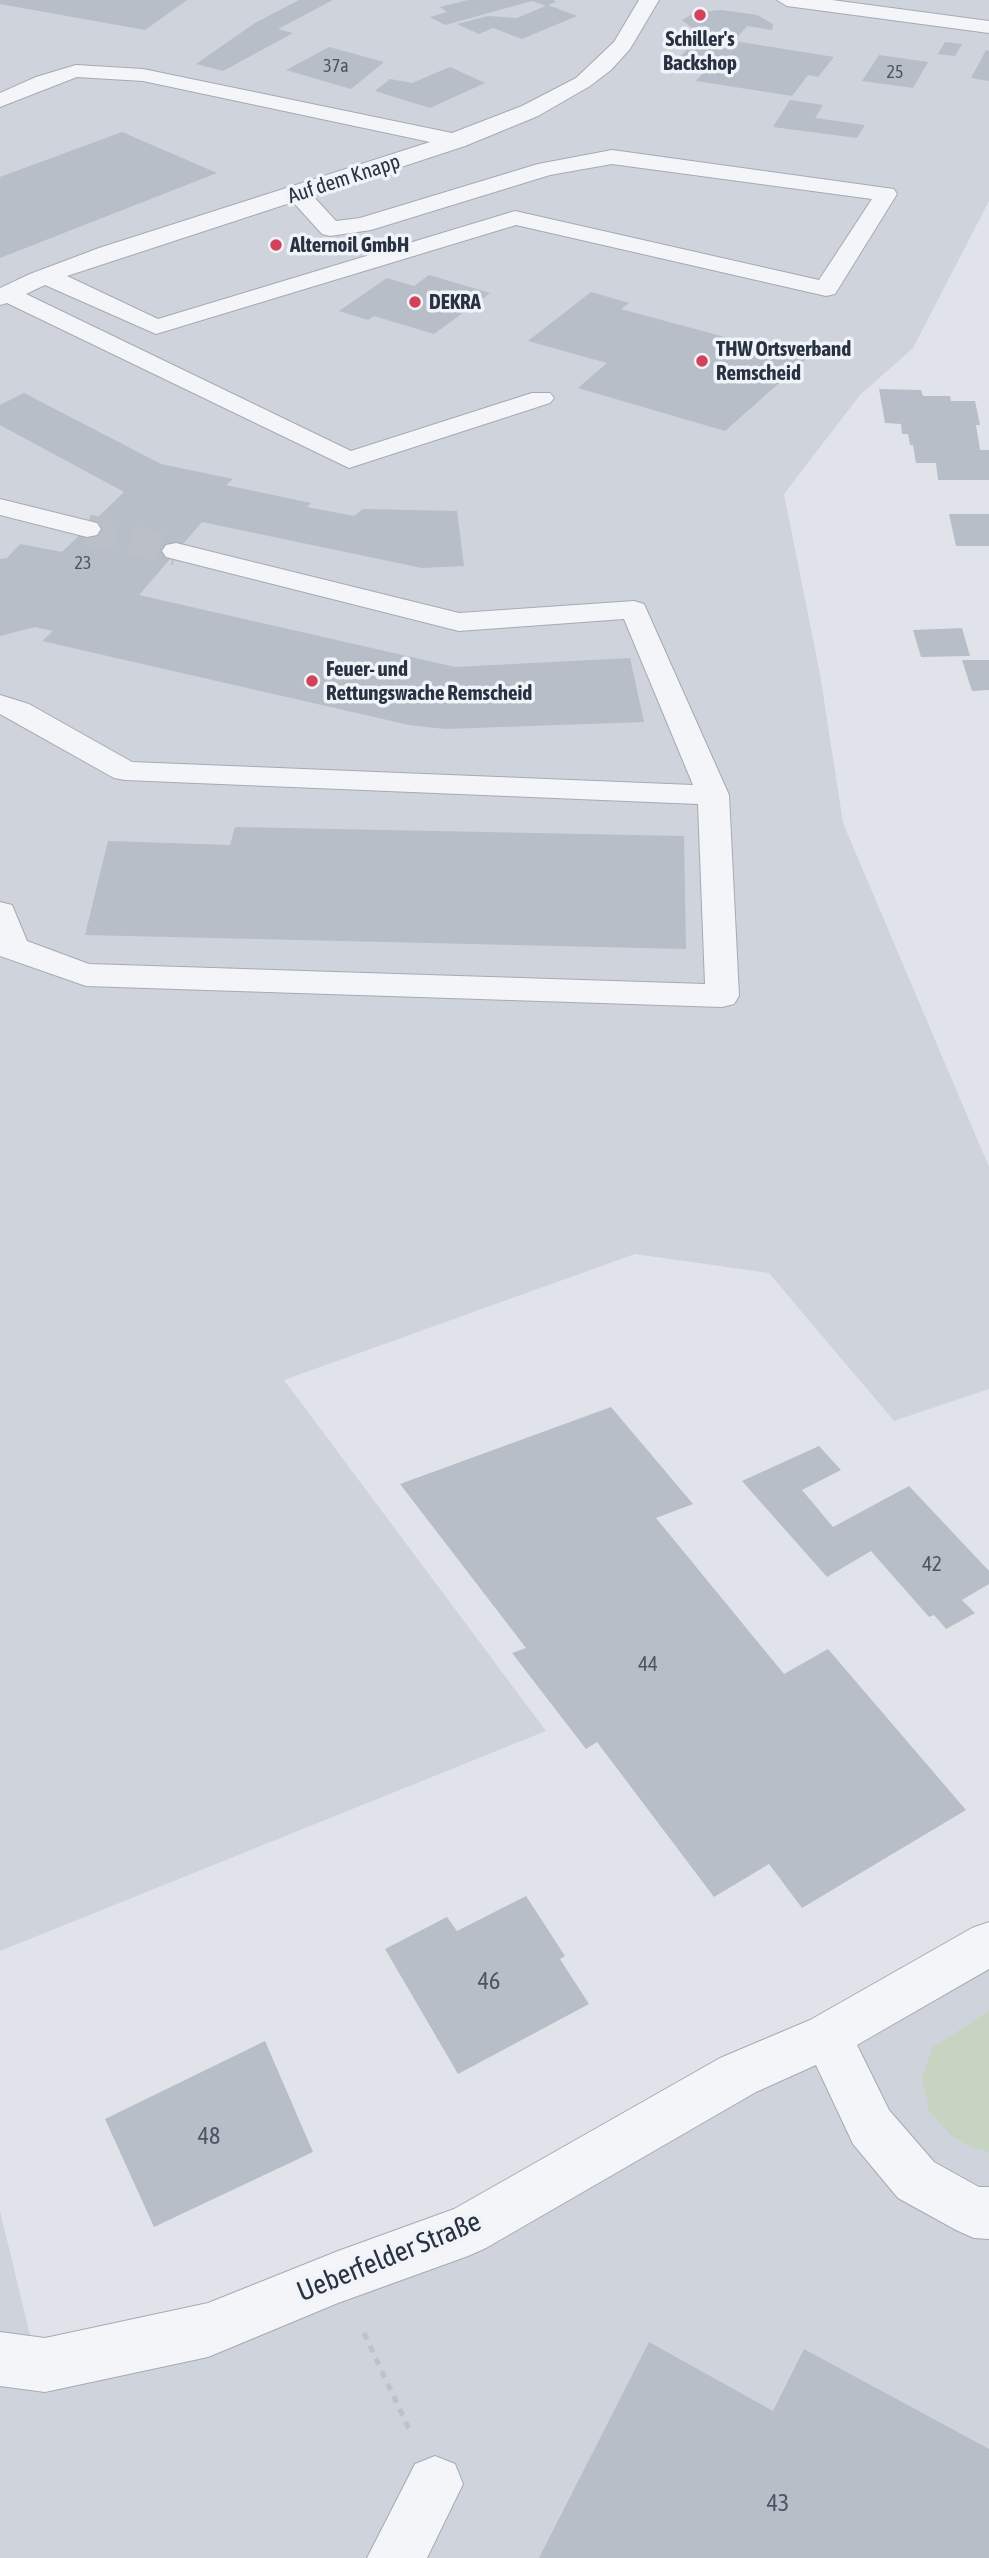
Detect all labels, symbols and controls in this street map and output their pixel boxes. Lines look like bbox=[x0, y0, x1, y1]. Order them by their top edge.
marker: Schiller's Backshop bbox=[692, 7, 708, 23]
place label: Schiller's Backshop bbox=[663, 26, 737, 76]
house number: 37a bbox=[323, 55, 349, 77]
house number: 25 bbox=[887, 61, 903, 83]
street label: Auf dem Knapp bbox=[285, 149, 403, 209]
place label: Alternoil GmbH bbox=[290, 232, 409, 258]
marker: Alternoil GmbH bbox=[268, 237, 284, 253]
place label: DEKRA bbox=[429, 289, 481, 315]
marker: DEKRA bbox=[407, 294, 423, 310]
place label: THW Ortsverband Remscheid bbox=[716, 336, 851, 386]
marker: THW Ortsverband Remscheid bbox=[694, 353, 710, 369]
house number: 23 bbox=[75, 552, 91, 574]
place label: Feuer- und Rettungswache Remscheid bbox=[326, 656, 532, 706]
marker: Feuer- und Rettungswache Remscheid bbox=[304, 673, 320, 689]
house number: 42 bbox=[922, 1551, 942, 1577]
house number: 44 bbox=[638, 1651, 658, 1677]
house number: 46 bbox=[478, 1967, 500, 1995]
house number: 48 bbox=[198, 2122, 220, 2150]
street label: Ueberfelder Straße bbox=[292, 2205, 486, 2309]
house number: 43 bbox=[767, 2489, 789, 2517]

